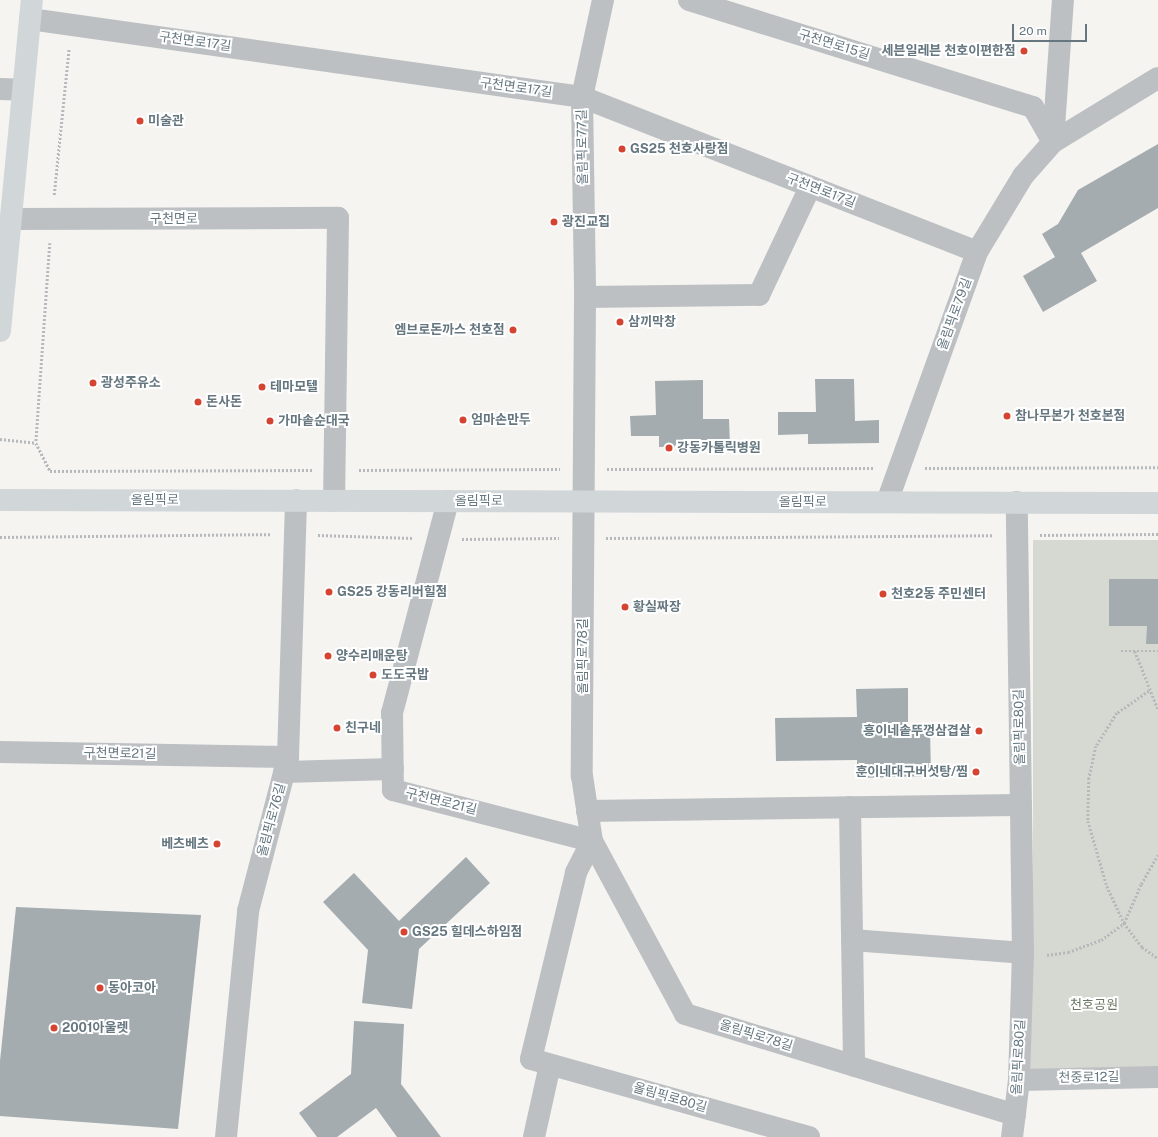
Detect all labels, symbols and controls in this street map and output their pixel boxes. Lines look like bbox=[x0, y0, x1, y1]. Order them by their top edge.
scale bar bbox=[1014, 16, 1089, 42]
text: 20 m bbox=[1019, 24, 1047, 38]
street label: 구천면로15길 bbox=[797, 27, 871, 63]
street label: 구천면로17길 bbox=[158, 29, 232, 55]
place label: 세븐일레븐 천호이편한점 bbox=[882, 43, 1016, 59]
marker: 세븐일레븐 천호이편한점 bbox=[1019, 46, 1029, 56]
street label: 구천면로17길 bbox=[479, 75, 553, 101]
street label: 올림픽로77길 bbox=[575, 109, 591, 185]
place label: 미술관 bbox=[148, 113, 184, 129]
marker: 미술관 bbox=[135, 116, 145, 126]
place label: GS25 천호사랑점 bbox=[630, 141, 729, 157]
marker: GS25 천호사랑점 bbox=[617, 144, 627, 154]
street label: 구천면로17길 bbox=[784, 171, 858, 211]
street label: 구천면로 bbox=[150, 211, 198, 227]
place label: 광진교집 bbox=[562, 214, 610, 230]
marker: 광진교집 bbox=[549, 217, 559, 227]
street label: 올림픽로79길 bbox=[935, 276, 975, 352]
place label: 삼끼막창 bbox=[628, 314, 676, 330]
marker: 삼끼막창 bbox=[615, 317, 625, 327]
place label: 엠브로돈까스 천호점 bbox=[394, 322, 505, 338]
marker: 엠브로돈까스 천호점 bbox=[508, 325, 518, 335]
place label: 광성주유소 bbox=[101, 375, 161, 391]
marker: 광성주유소 bbox=[88, 378, 98, 388]
place label: 테마모텔 bbox=[270, 379, 318, 395]
marker: 테마모텔 bbox=[257, 382, 267, 392]
place label: 돈사돈 bbox=[206, 394, 242, 410]
marker: 돈사돈 bbox=[193, 397, 203, 407]
place label: 참나무본가 천호본점 bbox=[1015, 408, 1126, 424]
marker: 참나무본가 천호본점 bbox=[1002, 411, 1012, 421]
place label: 엄마손만두 bbox=[471, 412, 531, 428]
place label: 가마솥순대국 bbox=[278, 413, 350, 429]
marker: 엄마손만두 bbox=[458, 415, 468, 425]
marker: 가마솥순대국 bbox=[265, 416, 275, 426]
place label: 강동카톨릭병원 bbox=[677, 440, 761, 456]
marker: 강동카톨릭병원 bbox=[664, 443, 674, 453]
street label: 올림픽로 bbox=[131, 492, 179, 508]
street label: 올림픽로 bbox=[455, 493, 503, 509]
street label: 올림픽로 bbox=[779, 494, 827, 510]
place label: GS25 강동리버힐점 bbox=[337, 584, 448, 600]
place label: 천호2동 주민센터 bbox=[891, 586, 986, 602]
marker: GS25 강동리버힐점 bbox=[324, 587, 334, 597]
marker: 천호2동 주민센터 bbox=[878, 589, 888, 599]
place label: 황실짜장 bbox=[633, 599, 681, 615]
marker: 황실짜장 bbox=[620, 602, 630, 612]
street label: 올림픽로78길 bbox=[575, 618, 591, 694]
place label: 양수리매운탕 bbox=[336, 648, 408, 664]
marker: 양수리매운탕 bbox=[323, 651, 333, 661]
place label: 도도국밥 bbox=[381, 667, 429, 683]
marker: 도도국밥 bbox=[368, 670, 378, 680]
street label: 올림픽로80길 bbox=[1012, 689, 1028, 765]
place label: 친구네 bbox=[345, 720, 381, 736]
marker: 친구네 bbox=[332, 723, 342, 733]
place label: 흥이네솥뚜껑삼겹살 bbox=[863, 723, 971, 739]
marker: 흥이네솥뚜껑삼겹살 bbox=[974, 726, 984, 736]
street label: 구천면로21길 bbox=[83, 746, 157, 762]
place label: 훈이네대구버섯탕/찜 bbox=[855, 764, 968, 780]
marker: 훈이네대구버섯탕/찜 bbox=[971, 767, 981, 777]
street label: 올림픽로76길 bbox=[255, 782, 289, 858]
street label: 구천면로21길 bbox=[404, 786, 478, 818]
place label: 베츠베츠 bbox=[161, 836, 209, 852]
marker: 베츠베츠 bbox=[212, 839, 222, 849]
place label: GS25 힐데스하임점 bbox=[412, 924, 523, 940]
marker: GS25 힐데스하임점 bbox=[399, 927, 409, 937]
place label: 동아코아 bbox=[108, 980, 156, 996]
marker: 동아코아 bbox=[95, 983, 105, 993]
park label: 천호공원 bbox=[1070, 997, 1118, 1013]
street label: 올림픽로78길 bbox=[717, 1017, 795, 1055]
street label: 올림픽로80길 bbox=[1009, 1019, 1029, 1095]
place label: 2001아울렛 bbox=[62, 1020, 128, 1036]
marker: 2001아울렛 bbox=[49, 1023, 59, 1033]
street label: 천중로12길 bbox=[1058, 1070, 1120, 1086]
street label: 올림픽로80길 bbox=[631, 1080, 709, 1116]

